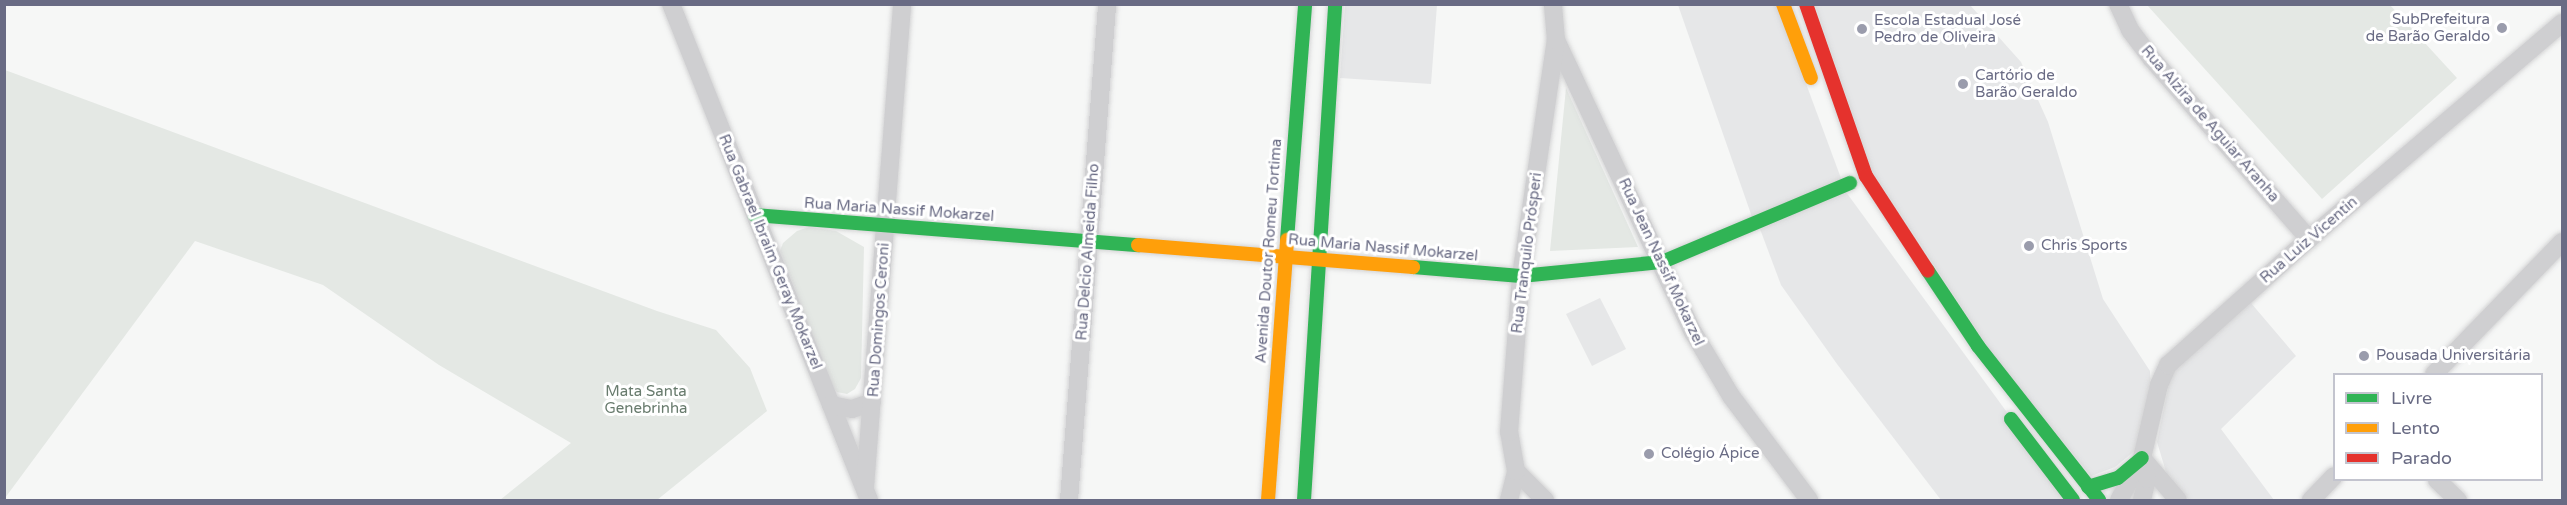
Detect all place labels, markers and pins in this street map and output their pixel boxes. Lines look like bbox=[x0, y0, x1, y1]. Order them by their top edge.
place label: SubPrefeitura de Barão Geraldo bbox=[2366, 10, 2490, 45]
place label: Escola Estadual José Pedro de Oliveira bbox=[1874, 11, 2021, 46]
marker: SubPrefeitura de Barão Geraldo bbox=[2495, 21, 2509, 35]
marker: Escola Estadual José Pedro de Oliveira bbox=[1855, 22, 1869, 36]
place label: Cartório de Barão Geraldo bbox=[1975, 66, 2077, 101]
marker: Cartório de Barão Geraldo bbox=[1956, 77, 1970, 91]
place label: Chris Sports bbox=[2041, 237, 2128, 255]
marker: Chris Sports bbox=[2022, 239, 2036, 253]
place label: Pousada Universitária bbox=[2376, 347, 2531, 365]
marker: Pousada Universitária bbox=[2357, 349, 2371, 363]
place label: Colégio Ápice bbox=[1661, 445, 1759, 463]
marker: Colégio Ápice bbox=[1642, 447, 1656, 461]

